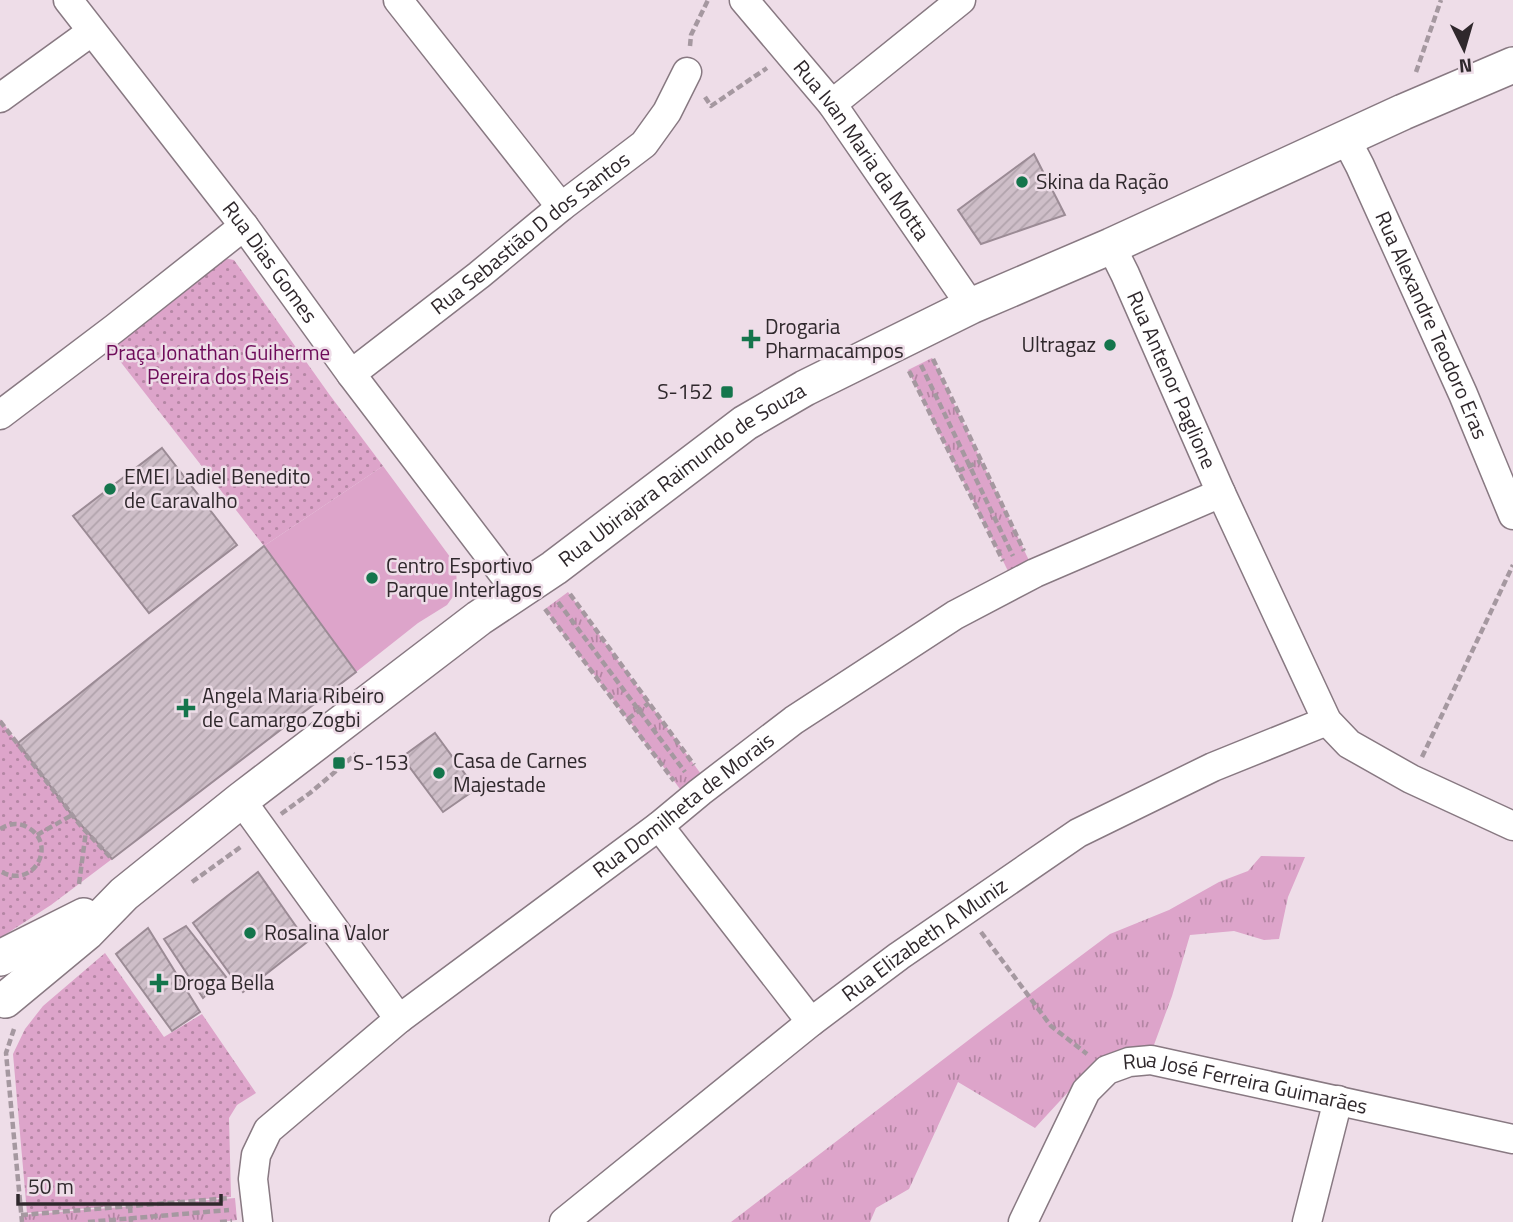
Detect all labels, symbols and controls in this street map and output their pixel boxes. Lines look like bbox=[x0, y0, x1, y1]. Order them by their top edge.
north arrow bbox=[1429, 14, 1499, 84]
text: N bbox=[1458, 51, 1473, 81]
street label: Rua Ivan Maria da Motta bbox=[786, 52, 939, 247]
street label: Rua Sebastião D dos Santos bbox=[423, 143, 636, 322]
place label: Skina da Ração bbox=[1036, 165, 1169, 197]
marker: Skina da Ração bbox=[1014, 174, 1030, 190]
street label: Rua Dias Gomes bbox=[215, 194, 326, 329]
street label: Rua Alexandre Teodoro Eras bbox=[1367, 206, 1497, 444]
street label: Rua Antenor Paglione bbox=[1119, 286, 1225, 474]
place label: Drogaria Pharmacampos bbox=[765, 310, 904, 366]
place label: Ultragaz bbox=[1022, 328, 1096, 360]
marker: Drogaria Pharmacampos bbox=[743, 331, 759, 347]
park label: Praça Jonathan Guiherme Pereira dos Reis bbox=[106, 336, 330, 392]
marker: Ultragaz bbox=[1102, 337, 1118, 353]
street label: Rua Ubirajara Raimundo de Souza bbox=[551, 374, 812, 574]
place label: S-152 bbox=[657, 375, 713, 407]
marker: S-152 bbox=[719, 384, 735, 400]
place label: EMEI Ladiel Benedito de Caravalho bbox=[124, 460, 311, 516]
marker: EMEI Ladiel Benedito de Caravalho bbox=[102, 481, 118, 497]
place label: Centro Esportivo Parque Interlagos bbox=[386, 549, 542, 605]
marker: Centro Esportivo Parque Interlagos bbox=[364, 570, 380, 586]
place label: Angela Maria Ribeiro de Camargo Zogbi bbox=[202, 679, 384, 735]
marker: Angela Maria Ribeiro de Camargo Zogbi bbox=[176, 698, 196, 718]
street label: Rua Domilheta de Morais bbox=[586, 724, 781, 885]
place label: Casa de Carnes Majestade bbox=[453, 744, 587, 800]
place label: S-153 bbox=[353, 746, 409, 778]
marker: S-153 bbox=[331, 755, 347, 771]
marker: Casa de Carnes Majestade bbox=[431, 765, 447, 781]
street label: Rua Elizabeth A Muniz bbox=[834, 869, 1013, 1009]
place label: Rosalina Valor bbox=[264, 916, 389, 948]
marker: Rosalina Valor bbox=[242, 925, 258, 941]
place label: Droga Bella bbox=[173, 966, 275, 998]
marker: Droga Bella bbox=[151, 975, 167, 991]
street label: Rua José Ferreira Guimarães bbox=[1121, 1042, 1371, 1122]
scale bar bbox=[18, 1162, 220, 1206]
text: 50 m bbox=[28, 1170, 74, 1202]

